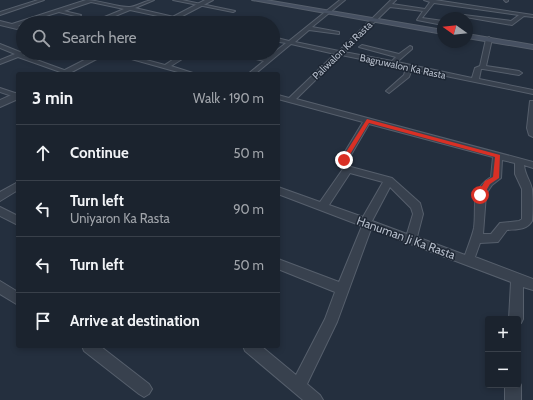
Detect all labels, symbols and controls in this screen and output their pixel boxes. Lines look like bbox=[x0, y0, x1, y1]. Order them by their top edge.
north arrow bbox=[437, 12, 473, 48]
search box bbox=[16, 16, 280, 60]
street label: Paliwalon Ka Rasta bbox=[310, 18, 375, 82]
icon: search bbox=[30, 27, 52, 49]
text: Search here bbox=[62, 29, 137, 47]
street label: Bagruwalon Ka Rasta bbox=[359, 51, 447, 82]
text: 3 min bbox=[32, 88, 73, 108]
text: Walk · 190 m bbox=[193, 90, 264, 106]
icon: ahead bbox=[32, 142, 54, 164]
text: Continue bbox=[70, 144, 129, 162]
text: 50 m bbox=[234, 145, 264, 161]
route end bbox=[335, 151, 353, 169]
route start bbox=[471, 186, 489, 204]
text: Turn left bbox=[70, 192, 124, 210]
icon: left bbox=[32, 198, 54, 220]
text: 90 m bbox=[233, 201, 264, 217]
text: Uniyaron Ka Rasta bbox=[70, 210, 170, 226]
street label: Hanuman Ji Ka Rasta bbox=[355, 213, 458, 262]
icon: left bbox=[32, 254, 54, 276]
text: Turn left bbox=[70, 256, 124, 274]
text: 50 m bbox=[234, 257, 264, 273]
icon: arrive bbox=[32, 310, 54, 332]
text: Arrive at destination bbox=[70, 312, 200, 330]
map controls bbox=[485, 316, 521, 388]
button: + bbox=[485, 316, 521, 352]
button: − bbox=[485, 352, 521, 388]

